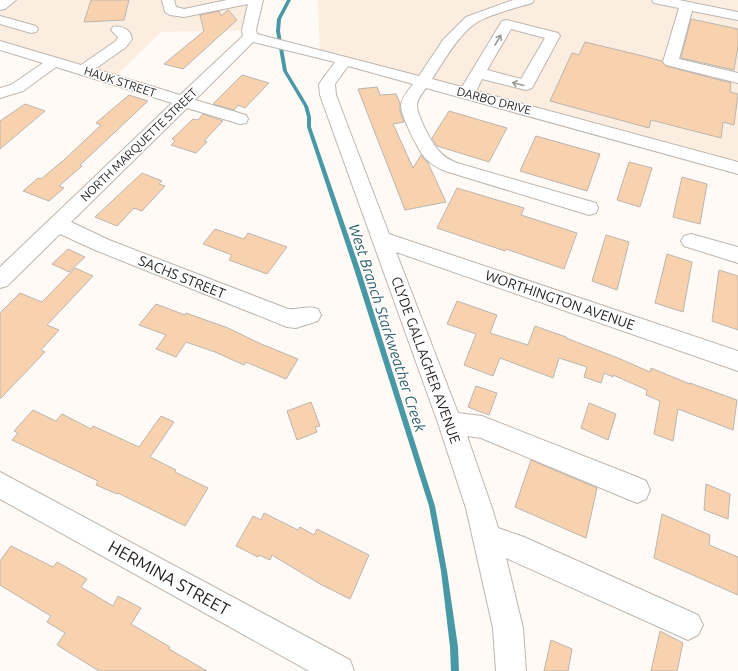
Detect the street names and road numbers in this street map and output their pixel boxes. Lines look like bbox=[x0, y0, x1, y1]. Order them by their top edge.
street label: HAUK STREET bbox=[83, 64, 158, 99]
street label: DARBO DRIVE bbox=[455, 84, 533, 117]
street label: NORTH MARQUETTE STREET bbox=[78, 85, 200, 204]
street label: SACHS STREET bbox=[136, 252, 228, 302]
street label: WORTHINGTON AVENUE bbox=[483, 267, 637, 333]
street label: CLYDE GALLAGHER AVENUE bbox=[388, 274, 464, 446]
street label: HERMINA STREET bbox=[105, 536, 234, 619]

